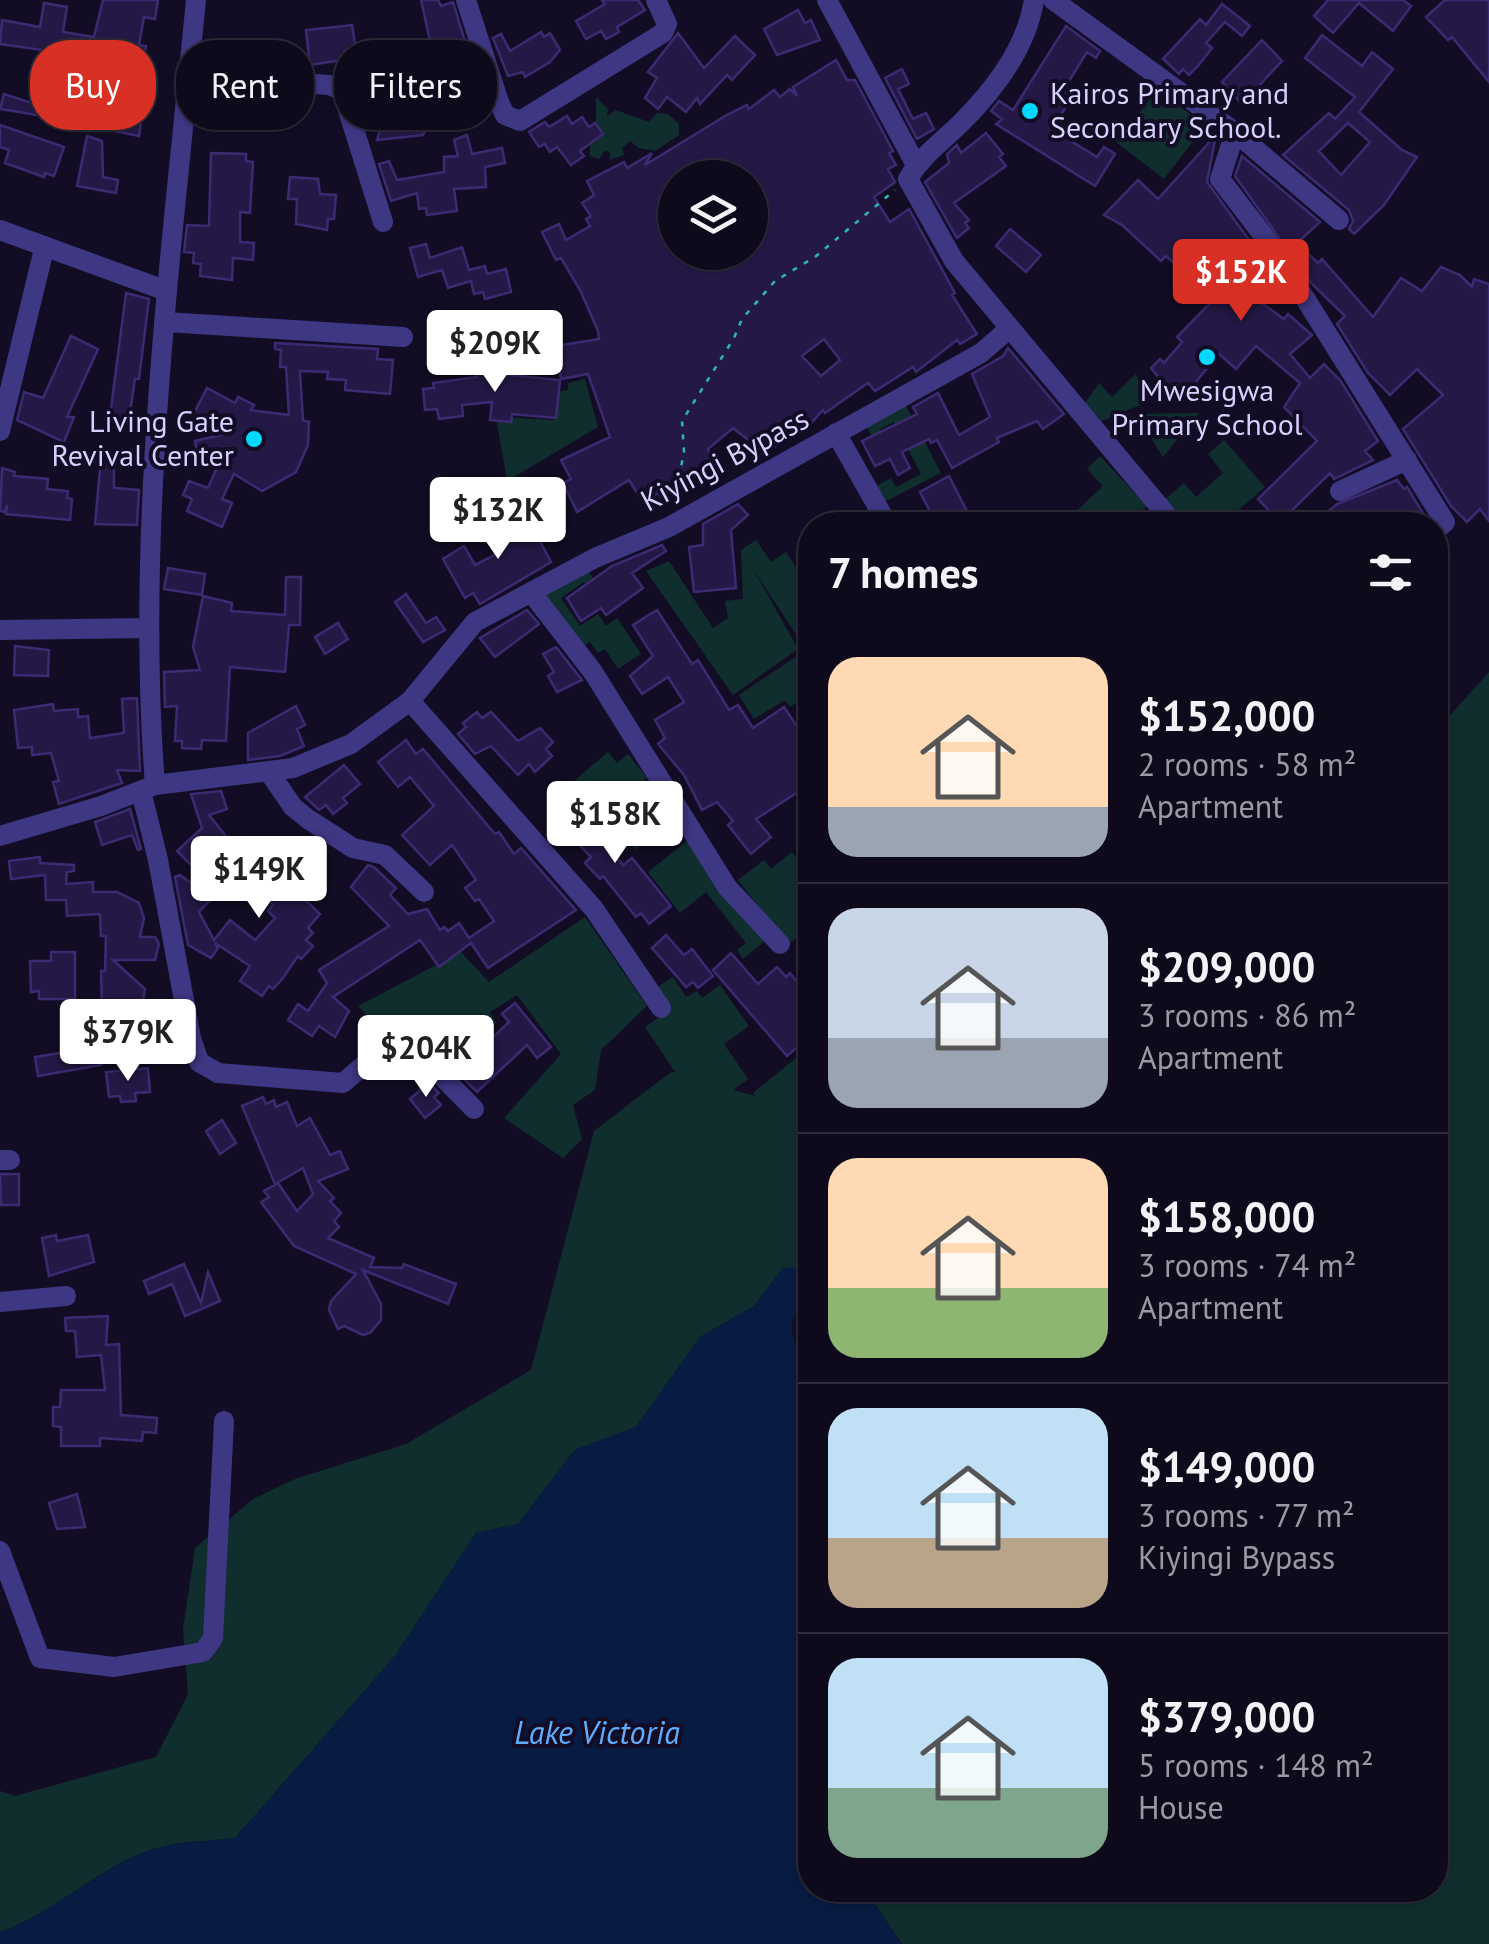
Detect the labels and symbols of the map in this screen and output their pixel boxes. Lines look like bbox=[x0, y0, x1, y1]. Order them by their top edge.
place label: Kairos Primary and Secondary School. bbox=[1050, 73, 1289, 146]
marker: Kairos Primary and Secondary School. bbox=[1019, 100, 1041, 122]
pin: $152K bbox=[1171, 239, 1311, 324]
pin: $209K bbox=[425, 310, 565, 395]
marker: Mwesigwa Primary School bbox=[1196, 346, 1218, 368]
place label: Mwesigwa Primary School bbox=[1111, 370, 1303, 443]
street label: Kiyingi Bypass bbox=[634, 398, 815, 519]
place label: Living Gate Revival Center bbox=[51, 401, 234, 474]
marker: Living Gate Revival Center bbox=[243, 428, 265, 450]
pin: $132K bbox=[428, 477, 568, 562]
pin: $158K bbox=[545, 781, 685, 866]
pin: $149K bbox=[189, 836, 329, 921]
pin: $379K bbox=[58, 999, 198, 1084]
pin: $204K bbox=[356, 1015, 496, 1100]
water label: Lake Victoria bbox=[514, 1711, 680, 1753]

